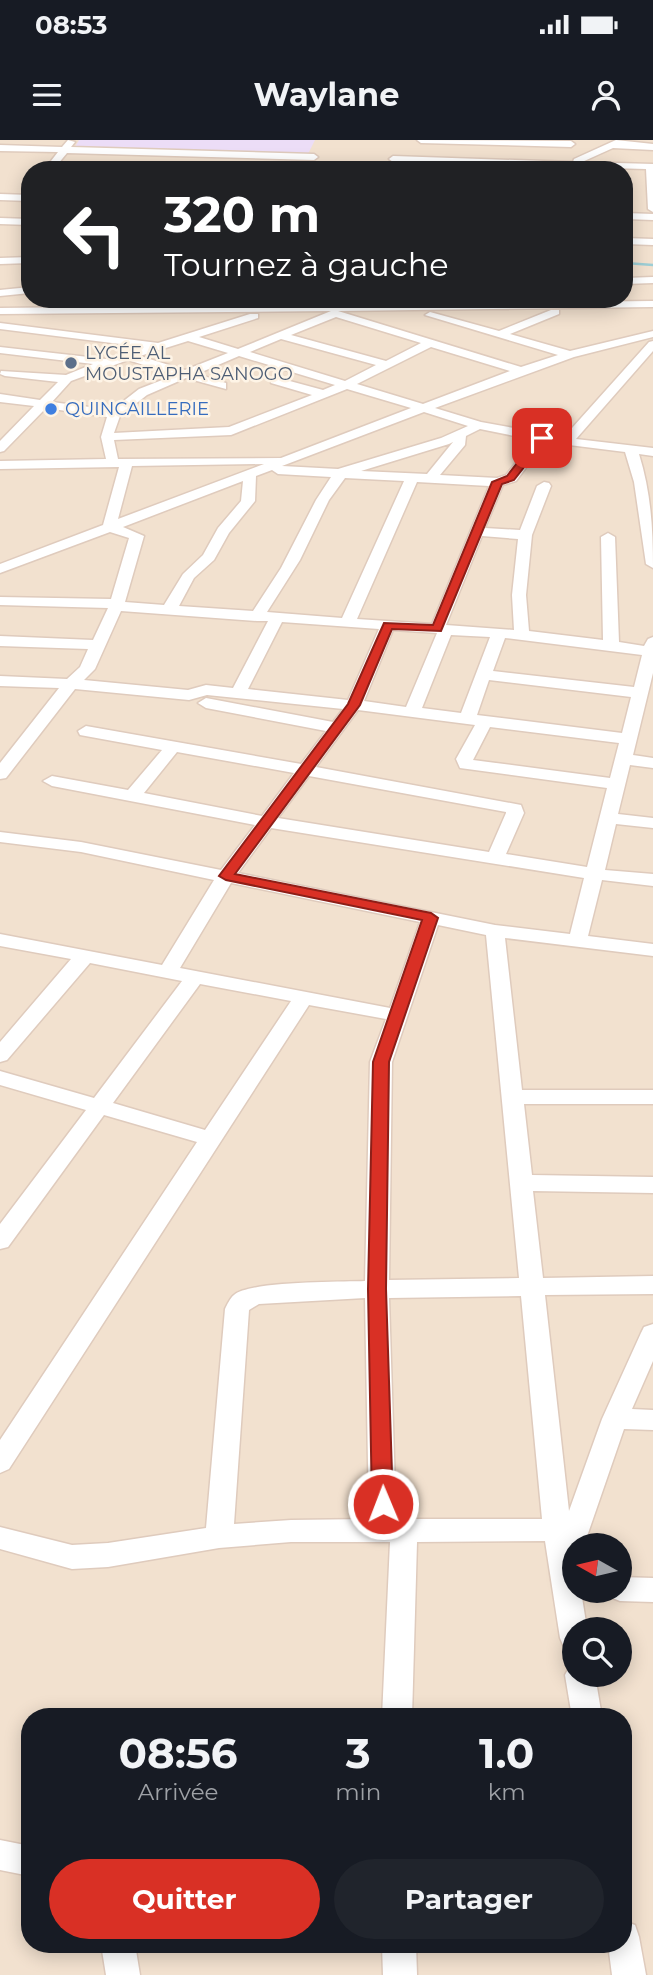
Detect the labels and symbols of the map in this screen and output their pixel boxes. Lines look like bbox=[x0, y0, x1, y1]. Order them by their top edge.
place label: LYCÉE AL MOUSTAPHA SANOGO bbox=[85, 342, 293, 385]
marker: LYCÉE AL MOUSTAPHA SANOGO bbox=[63, 355, 79, 371]
place label: QUINCAILLERIE bbox=[65, 398, 209, 420]
marker: QUINCAILLERIE bbox=[43, 401, 59, 417]
pin bbox=[512, 408, 572, 468]
position arrow bbox=[346, 1467, 420, 1541]
north arrow bbox=[562, 1533, 632, 1603]

